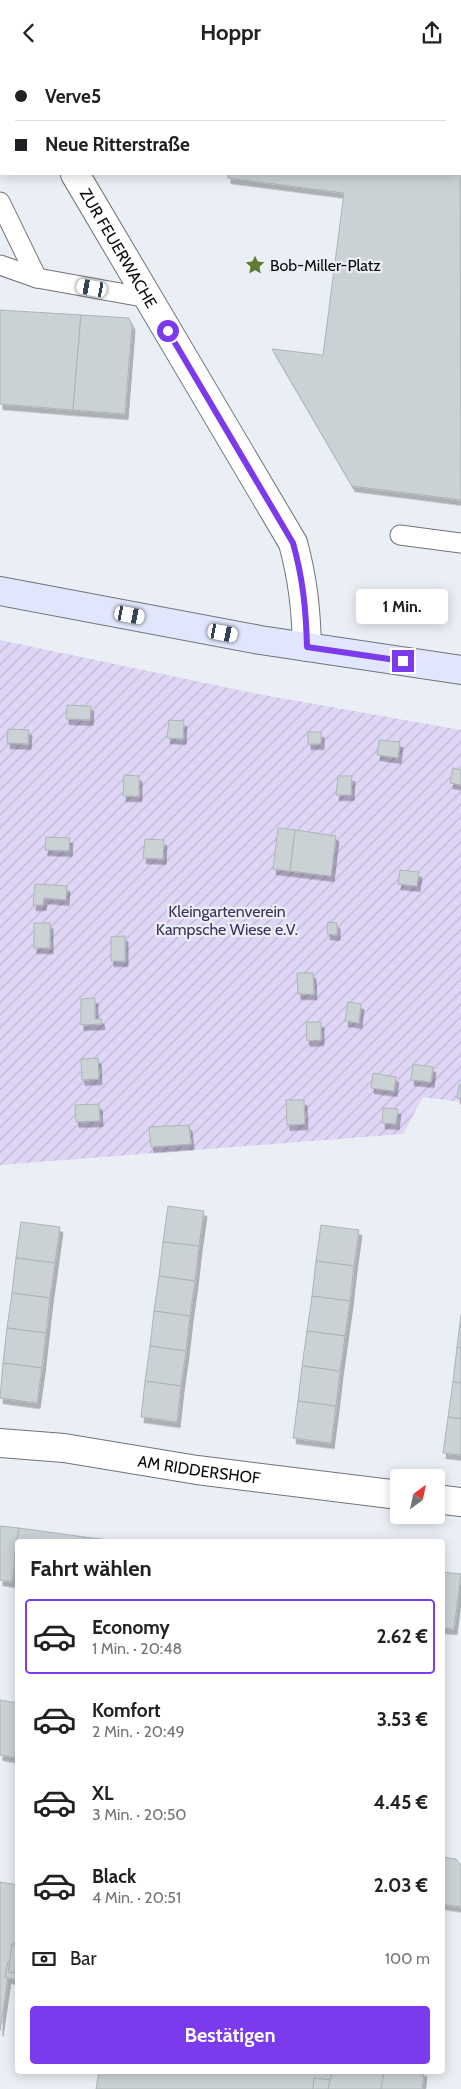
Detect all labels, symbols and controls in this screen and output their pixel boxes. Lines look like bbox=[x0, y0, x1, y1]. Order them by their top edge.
icon: back bbox=[15, 19, 43, 47]
text: Hoppr bbox=[200, 19, 261, 46]
icon: share bbox=[418, 19, 446, 47]
text: Verve5 bbox=[45, 85, 101, 108]
text: Neue Ritterstraße bbox=[45, 133, 190, 156]
street label: ZUR FEUERWACHE bbox=[76, 185, 161, 311]
place icon: Bob-Miller-Platz bbox=[244, 254, 266, 276]
place label: Bob-Miller-Platz bbox=[270, 256, 381, 275]
car bbox=[75, 278, 108, 298]
route start bbox=[157, 320, 179, 342]
callout: 1 Min. bbox=[357, 589, 449, 623]
text: 1 Min. bbox=[383, 597, 421, 616]
car bbox=[113, 605, 146, 625]
car bbox=[206, 623, 239, 643]
route end bbox=[392, 650, 414, 672]
park label: Kleingartenverein Kampsche Wiese e.V. bbox=[156, 902, 298, 939]
street label: AM RIDDERSHOF bbox=[137, 1451, 262, 1487]
north arrow bbox=[390, 1469, 445, 1524]
map controls bbox=[390, 1469, 445, 1524]
text: Fahrt wählen bbox=[30, 1555, 152, 1582]
icon: car bbox=[32, 1614, 77, 1659]
text: Economy bbox=[92, 1616, 170, 1639]
text: 2.62 € bbox=[377, 1625, 428, 1648]
text: 1 Min. · 20:48 bbox=[92, 1639, 182, 1658]
icon: car bbox=[32, 1697, 77, 1742]
text: Komfort bbox=[92, 1699, 161, 1722]
text: 3.53 € bbox=[377, 1708, 428, 1731]
text: 2 Min. · 20:49 bbox=[92, 1722, 185, 1741]
icon: car bbox=[32, 1780, 77, 1825]
text: XL bbox=[92, 1782, 113, 1805]
text: 4.45 € bbox=[374, 1791, 428, 1814]
text: 3 Min. · 20:50 bbox=[92, 1805, 186, 1824]
icon: car bbox=[32, 1863, 77, 1908]
text: Black bbox=[92, 1865, 136, 1888]
text: 2.03 € bbox=[374, 1874, 428, 1897]
text: 4 Min. · 20:51 bbox=[92, 1888, 181, 1907]
icon: cash bbox=[30, 1945, 58, 1973]
text: Bar bbox=[70, 1947, 96, 1970]
text: 100 m bbox=[385, 1949, 430, 1968]
button: Bestätigen bbox=[30, 2006, 430, 2064]

